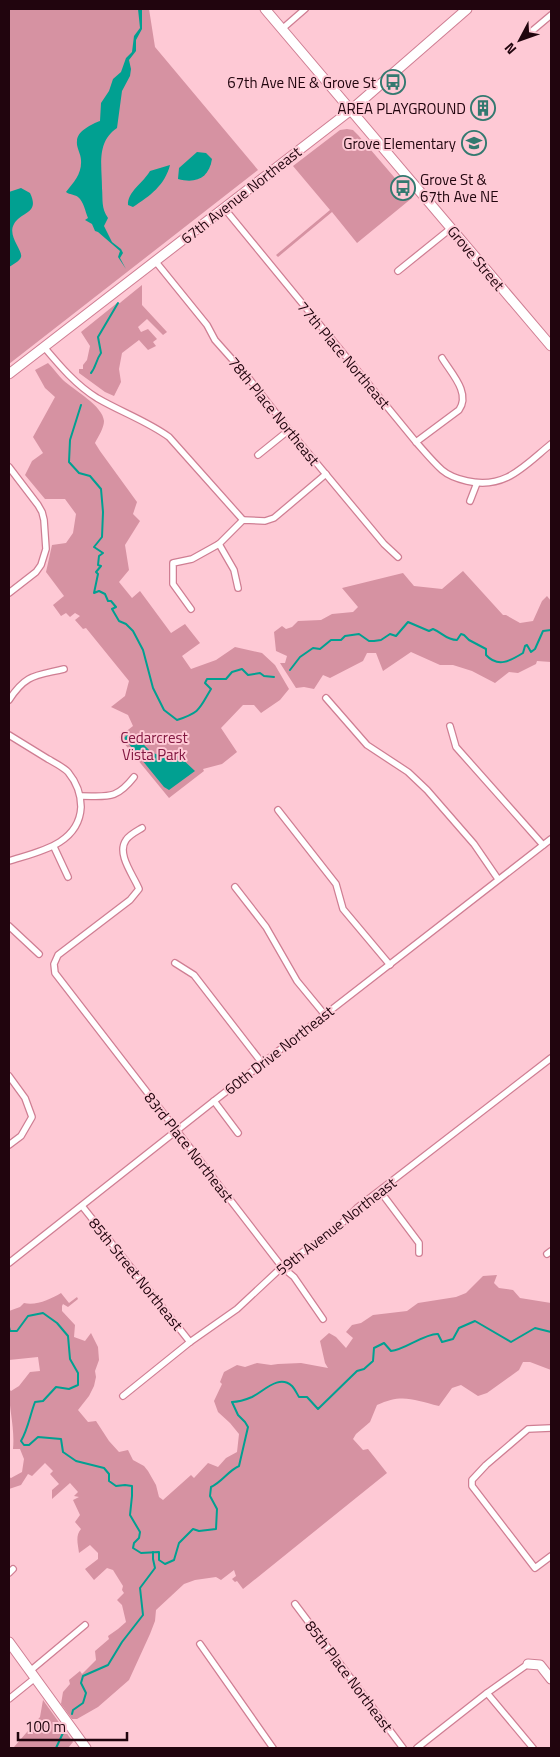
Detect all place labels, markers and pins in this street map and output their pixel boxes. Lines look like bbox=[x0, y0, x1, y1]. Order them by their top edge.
bus stop icon: 67th Ave NE & Grove St bbox=[380, 69, 406, 95]
place label: 67th Ave NE & Grove St bbox=[227, 71, 377, 94]
building icon: AREA PLAYGROUND bbox=[470, 95, 496, 121]
place label: AREA PLAYGROUND bbox=[337, 97, 466, 120]
school or university icon: Grove Elementary bbox=[461, 130, 487, 156]
place label: Grove Elementary bbox=[343, 132, 456, 155]
place label: Grove St & 67th Ave NE bbox=[420, 168, 498, 208]
bus stop icon: Grove St & 67th Ave NE bbox=[390, 175, 416, 201]

